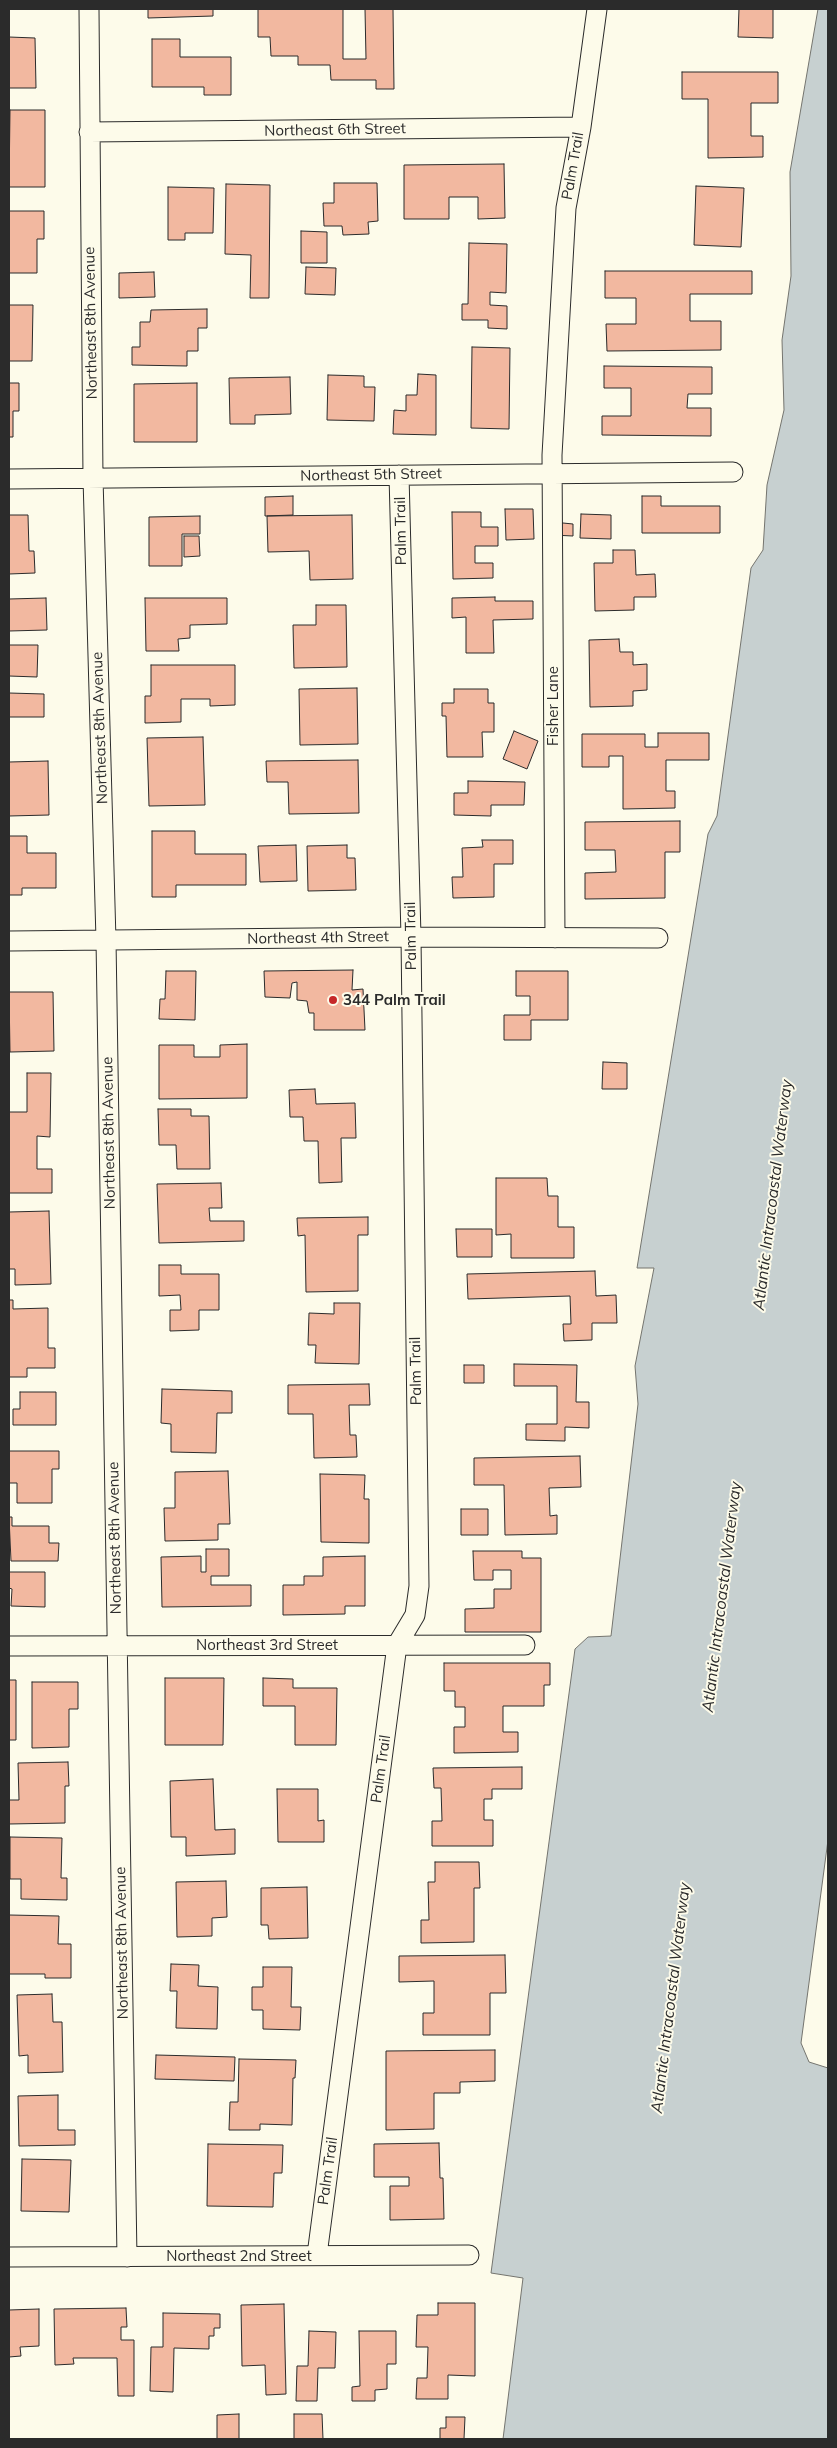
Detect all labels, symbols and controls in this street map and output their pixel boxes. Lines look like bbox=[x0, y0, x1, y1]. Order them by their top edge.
street label: Northeast 6th Street bbox=[264, 120, 406, 140]
street label: Palm Trail bbox=[558, 131, 588, 201]
street label: Northeast 8th Avenue bbox=[81, 247, 101, 399]
street label: Northeast 5th Street bbox=[300, 465, 442, 485]
street label: Palm Trail bbox=[391, 497, 411, 565]
street label: Northeast 8th Avenue bbox=[88, 651, 112, 805]
street label: Fisher Lane bbox=[544, 666, 562, 746]
street label: Palm Trail bbox=[401, 902, 421, 970]
street label: Northeast 4th Street bbox=[247, 928, 389, 948]
place label: 344 Palm Trail bbox=[343, 991, 446, 1009]
marker: 344 Palm Trail bbox=[327, 994, 339, 1006]
street label: Northeast 8th Avenue bbox=[99, 1057, 119, 1209]
water label: Atlantic Intracoastal Waterway bbox=[749, 1079, 797, 1311]
street label: Palm Trail bbox=[406, 1337, 426, 1405]
street label: Northeast 8th Avenue bbox=[105, 1462, 125, 1614]
water label: Atlantic Intracoastal Waterway bbox=[698, 1481, 746, 1713]
street label: Northeast 3rd Street bbox=[196, 1636, 338, 1654]
street label: Palm Trail bbox=[367, 1734, 395, 1804]
street label: Northeast 8th Avenue bbox=[112, 1867, 132, 2019]
water label: Atlantic Intracoastal Waterway bbox=[647, 1882, 695, 2114]
street label: Palm Trail bbox=[314, 2136, 342, 2206]
street label: Northeast 2nd Street bbox=[166, 2247, 312, 2265]

